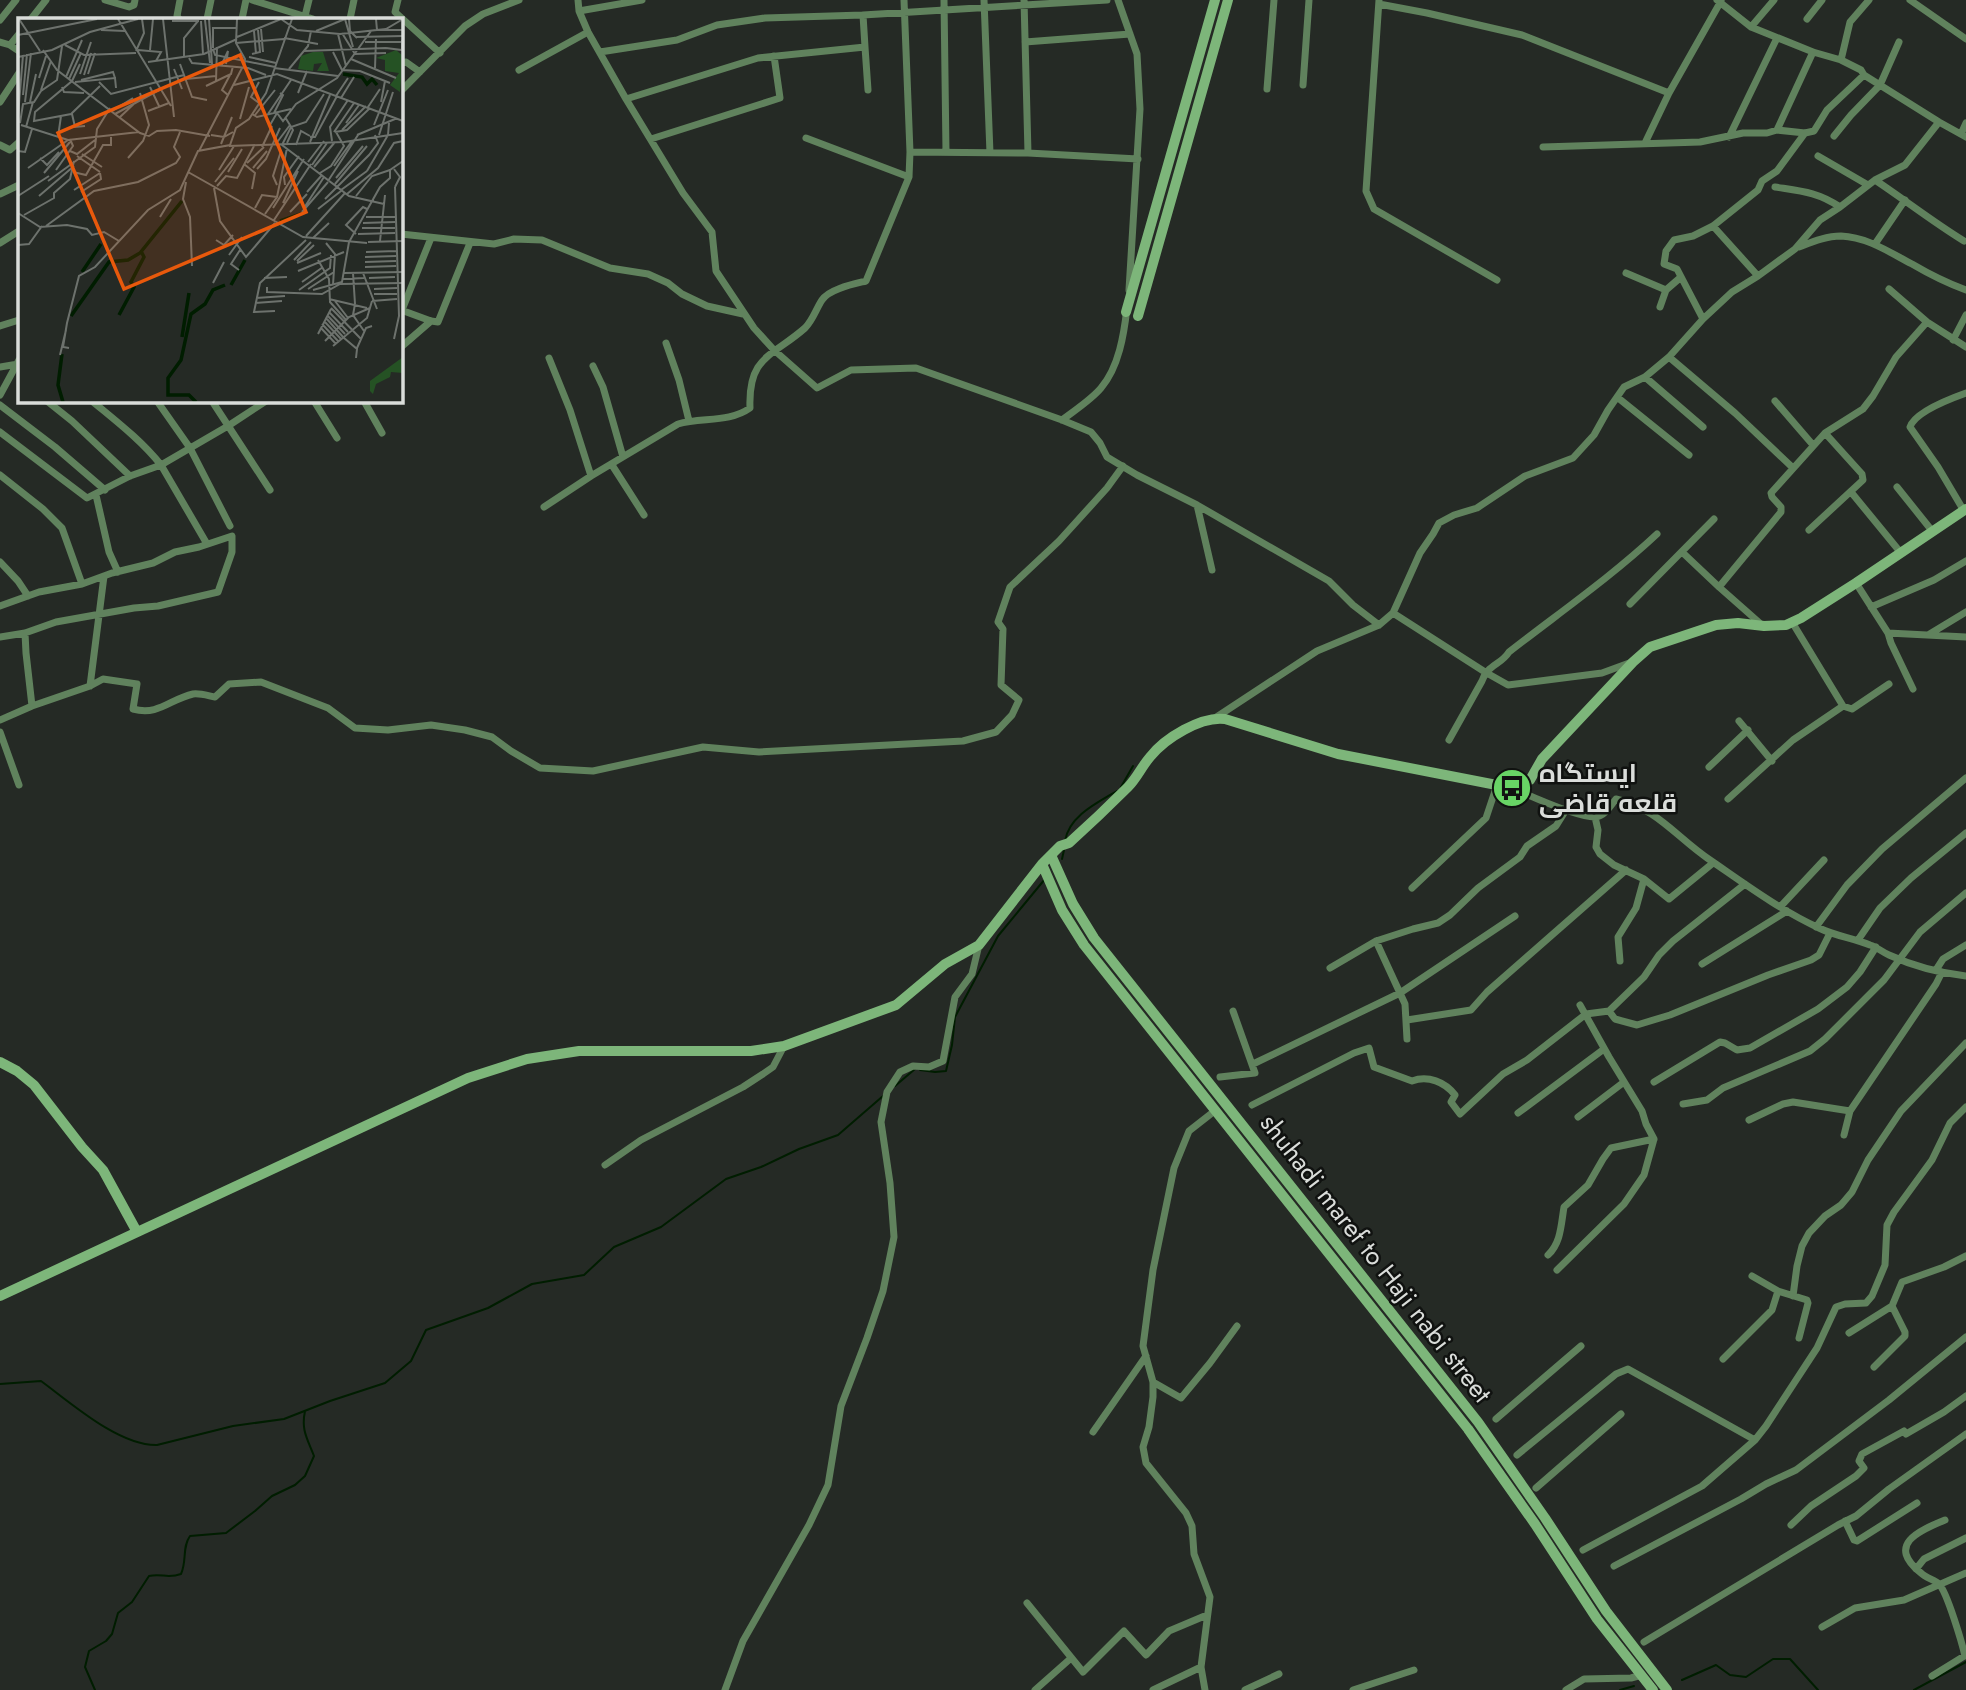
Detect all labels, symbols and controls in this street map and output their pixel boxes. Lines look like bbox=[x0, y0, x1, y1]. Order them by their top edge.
inset map bbox=[18, 18, 402, 402]
place label: ایستگاه قلعه قاضی bbox=[1539, 754, 1677, 822]
bus stop icon: ایستگاه قلعه قاضی bbox=[1491, 767, 1533, 809]
street label: shuhadi maref to Haji nabi street bbox=[1251, 1105, 1501, 1411]

